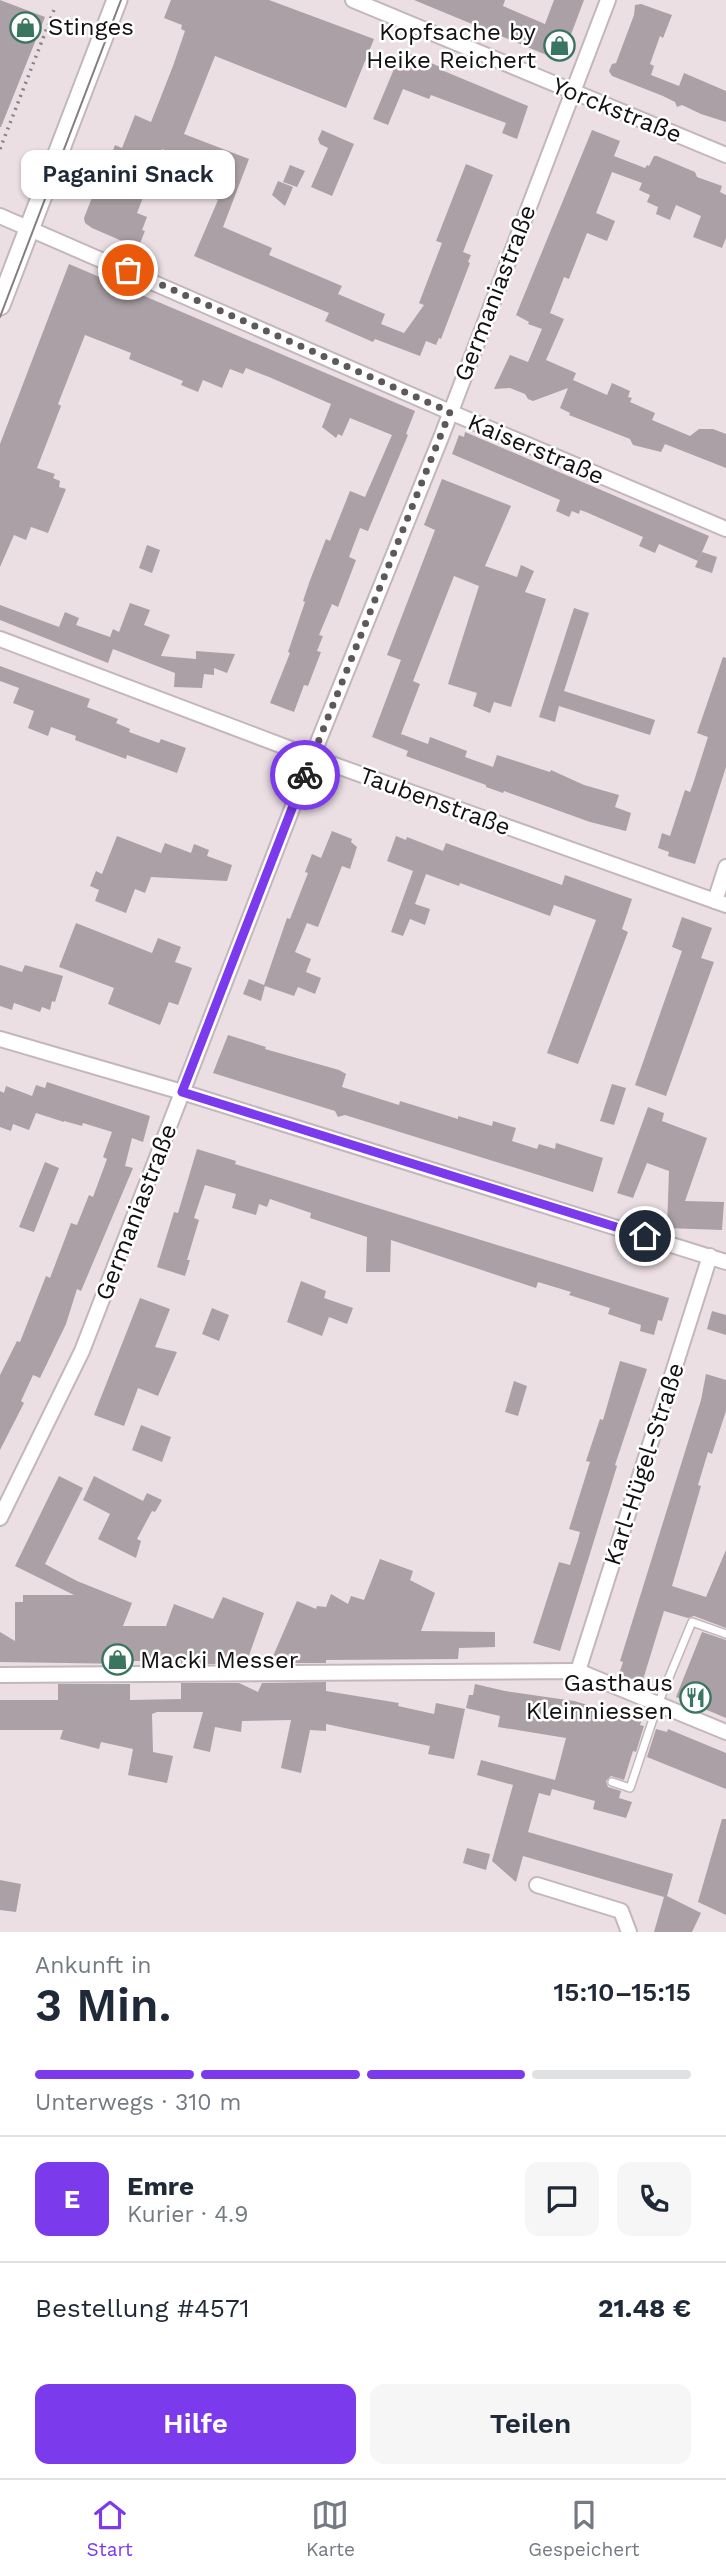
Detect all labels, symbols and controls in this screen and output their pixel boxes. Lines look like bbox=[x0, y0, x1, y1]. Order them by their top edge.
shop icon: Stinges bbox=[8, 10, 42, 44]
place label: Stinges bbox=[48, 13, 134, 41]
place label: Kopfsache by Heike Reichert bbox=[366, 18, 537, 74]
shop icon: Kopfsache by Heike Reichert bbox=[542, 29, 576, 63]
street label: Yorckstraße bbox=[548, 71, 686, 149]
callout: Paganini Snack bbox=[21, 151, 235, 200]
text: Paganini Snack bbox=[42, 161, 214, 188]
street label: Germaniastraße bbox=[448, 201, 542, 385]
pin bbox=[98, 240, 158, 300]
icon: bag bbox=[109, 251, 147, 289]
street label: Kaiserstraße bbox=[464, 408, 608, 490]
courier bbox=[270, 740, 340, 810]
icon: bike bbox=[286, 756, 324, 794]
street label: Taubenstraße bbox=[356, 761, 514, 841]
street label: Germaniastraße bbox=[89, 1120, 183, 1304]
pin bbox=[615, 1206, 675, 1266]
icon: home bbox=[626, 1217, 664, 1255]
street label: Karl-Hügel-Straße bbox=[598, 1359, 690, 1569]
shop icon: Macki Messer bbox=[100, 1643, 134, 1677]
place label: Macki Messer bbox=[140, 1646, 299, 1674]
place label: Gasthaus Kleinniessen bbox=[526, 1669, 673, 1725]
restaurant icon: Gasthaus Kleinniessen bbox=[679, 1680, 713, 1714]
text: Ankunft in bbox=[35, 1952, 151, 1979]
text: 15:10–15:15 bbox=[554, 1977, 691, 2007]
text: 3 Min. bbox=[35, 1978, 171, 2032]
text: Unterwegs · 310 m bbox=[35, 2089, 241, 2116]
button: chat bbox=[525, 2162, 599, 2236]
button: phone bbox=[617, 2162, 691, 2236]
text: Emre bbox=[127, 2171, 194, 2201]
text: E bbox=[64, 2184, 80, 2214]
text: Kurier · 4.9 bbox=[127, 2201, 248, 2228]
text: Bestellung #4571 bbox=[35, 2293, 250, 2323]
text: 21.48 € bbox=[598, 2293, 691, 2323]
button: Hilfe bbox=[35, 2384, 356, 2464]
button: Teilen bbox=[370, 2384, 691, 2464]
tab: Start bbox=[87, 2496, 133, 2561]
tab: Karte bbox=[306, 2496, 355, 2561]
tab: Gespeichert bbox=[528, 2496, 639, 2561]

